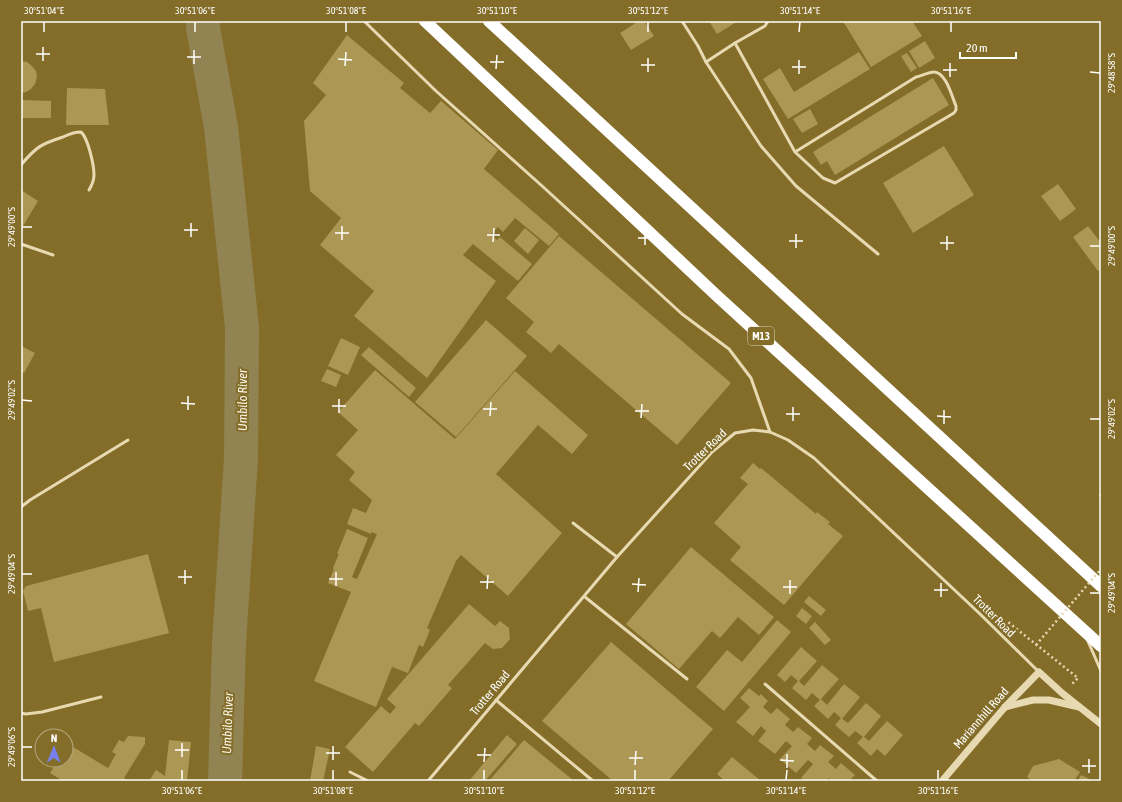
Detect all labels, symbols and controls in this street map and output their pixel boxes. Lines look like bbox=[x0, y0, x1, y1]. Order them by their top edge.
text: 30°51'04"E bbox=[24, 5, 65, 16]
text: 30°51'06"E bbox=[175, 5, 216, 16]
text: 30°51'08"E bbox=[326, 5, 367, 16]
text: 30°51'10"E bbox=[477, 5, 518, 16]
text: 30°51'12"E bbox=[628, 5, 669, 16]
text: 30°51'14"E bbox=[780, 5, 821, 16]
text: 30°51'16"E bbox=[931, 5, 972, 16]
scale bar bbox=[960, 34, 1016, 60]
text: 20 m bbox=[966, 41, 988, 55]
text: 29°48'58"S bbox=[1106, 53, 1117, 93]
text: 29°49'00"S bbox=[6, 207, 17, 247]
text: 29°49'00"S bbox=[1106, 226, 1117, 266]
road number: M13 bbox=[748, 327, 774, 345]
water label: Umbilo River bbox=[235, 368, 250, 431]
text: 29°49'02"S bbox=[6, 380, 17, 420]
text: 29°49'02"S bbox=[1106, 399, 1117, 439]
street label: Trotter Road bbox=[681, 426, 729, 474]
text: 29°49'04"S bbox=[6, 554, 17, 594]
text: 29°49'04"S bbox=[1106, 573, 1117, 613]
street label: Trotter Road bbox=[970, 592, 1018, 640]
street label: Trotter Road bbox=[467, 668, 513, 718]
street label: Mariannhill Road bbox=[951, 684, 1011, 752]
water label: Umbilo River bbox=[219, 691, 236, 754]
text: 29°49'06"S bbox=[6, 727, 17, 767]
north arrow bbox=[34, 728, 74, 768]
text: N bbox=[51, 732, 58, 744]
text: 30°51'06"E bbox=[162, 785, 203, 796]
text: 30°51'08"E bbox=[313, 785, 354, 796]
text: 30°51'10"E bbox=[464, 785, 505, 796]
text: 30°51'12"E bbox=[615, 785, 656, 796]
text: 30°51'14"E bbox=[766, 785, 807, 796]
text: 30°51'16"E bbox=[918, 785, 959, 796]

